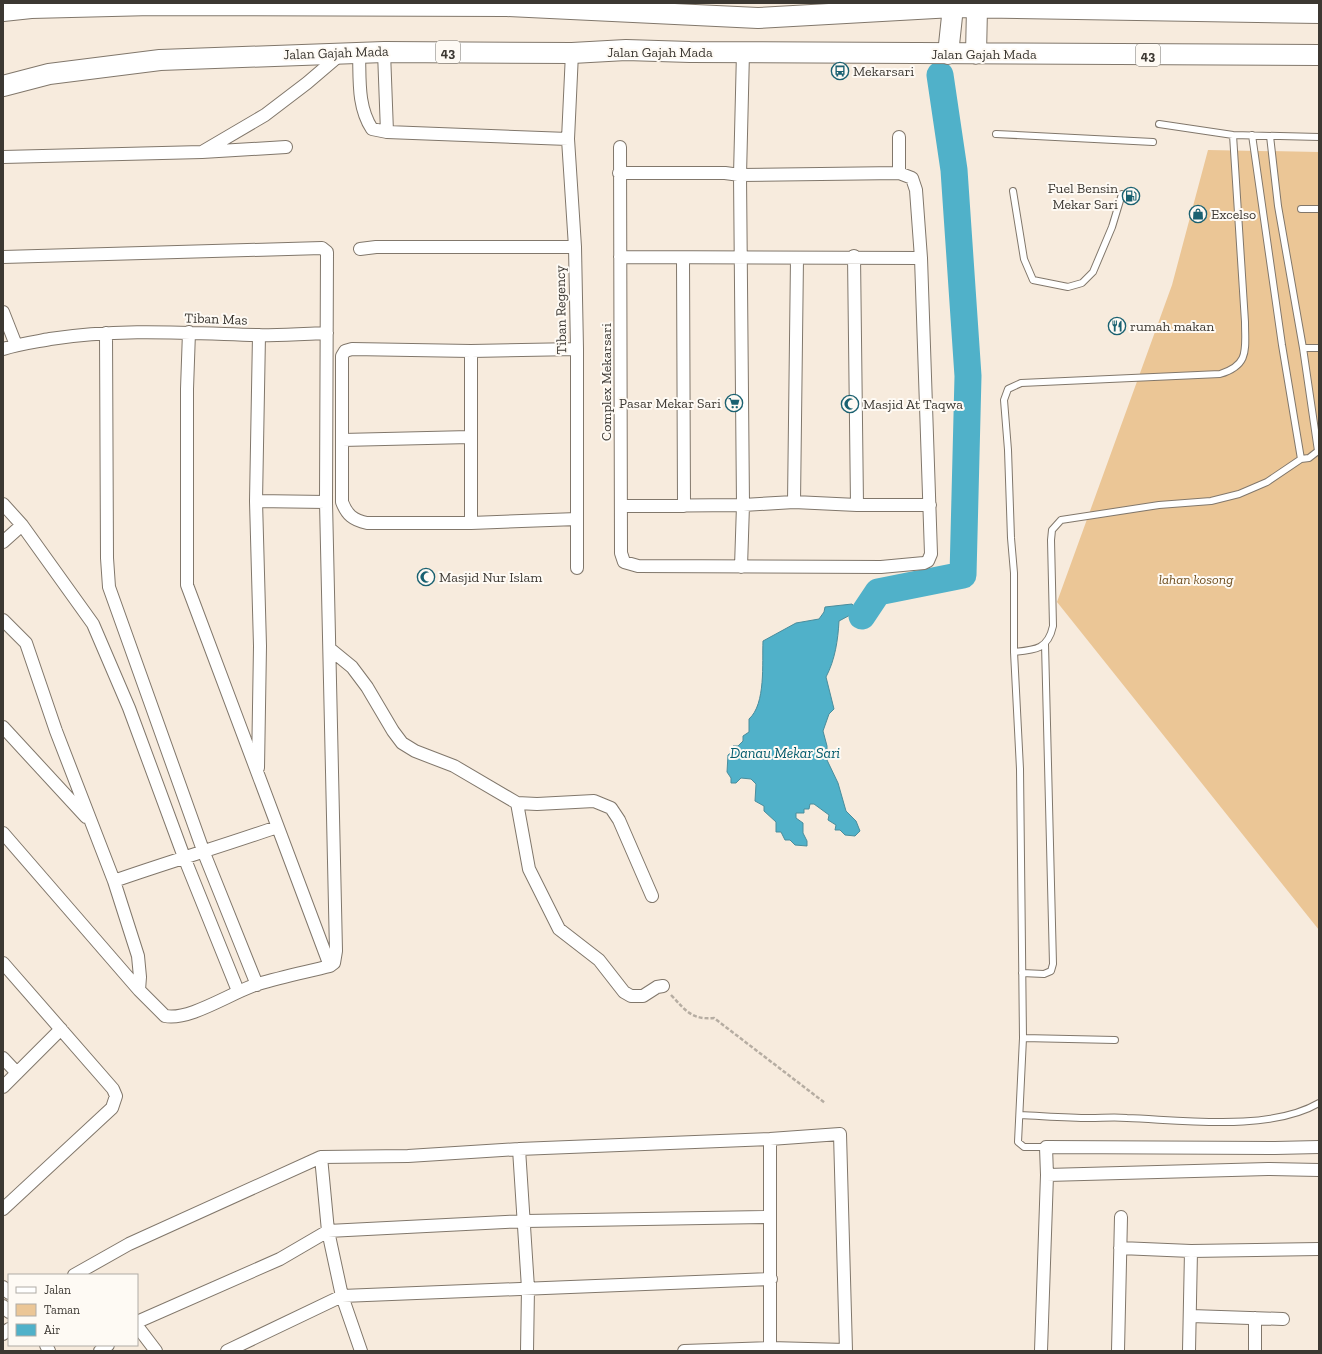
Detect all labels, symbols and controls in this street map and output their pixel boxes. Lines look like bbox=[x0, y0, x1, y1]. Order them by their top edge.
road number: 43 bbox=[436, 41, 460, 63]
street label: Jalan Gajah Mada bbox=[283, 43, 389, 63]
street label: Jalan Gajah Mada bbox=[607, 44, 713, 61]
road number: 43 bbox=[1136, 44, 1160, 66]
street label: Jalan Gajah Mada bbox=[931, 46, 1037, 63]
bus stop icon: Mekarsari bbox=[830, 61, 850, 81]
place label: Mekarsari bbox=[853, 63, 914, 80]
place label: Fuel Bensin Mekar Sari bbox=[1048, 180, 1118, 213]
fuel station icon: Fuel Bensin Mekar Sari bbox=[1121, 186, 1141, 206]
shop icon: Excelso bbox=[1188, 204, 1208, 224]
place label: Excelso bbox=[1211, 206, 1256, 223]
street label: Tiban Regency bbox=[552, 265, 570, 355]
street label: Tiban Mas bbox=[184, 309, 248, 329]
restaurant icon: rumah makan bbox=[1107, 316, 1127, 336]
place label: rumah makan bbox=[1130, 318, 1214, 335]
street label: Complex Mekarsari bbox=[598, 323, 615, 441]
supermarket icon: Pasar Mekar Sari bbox=[724, 393, 744, 413]
mosque icon: Masjid At Taqwa bbox=[840, 394, 860, 414]
place label: Pasar Mekar Sari bbox=[619, 395, 721, 412]
place label: Masjid At Taqwa bbox=[863, 396, 963, 413]
mosque icon: Masjid Nur Islam bbox=[416, 567, 436, 587]
place label: Masjid Nur Islam bbox=[439, 569, 542, 586]
park label: lahan kosong bbox=[1159, 571, 1234, 588]
water label: Danau Mekar Sari bbox=[730, 744, 840, 762]
legend bbox=[8, 1274, 138, 1346]
text: Jalan bbox=[44, 1283, 71, 1297]
text: Taman bbox=[44, 1303, 80, 1317]
text: Air bbox=[44, 1323, 60, 1337]

